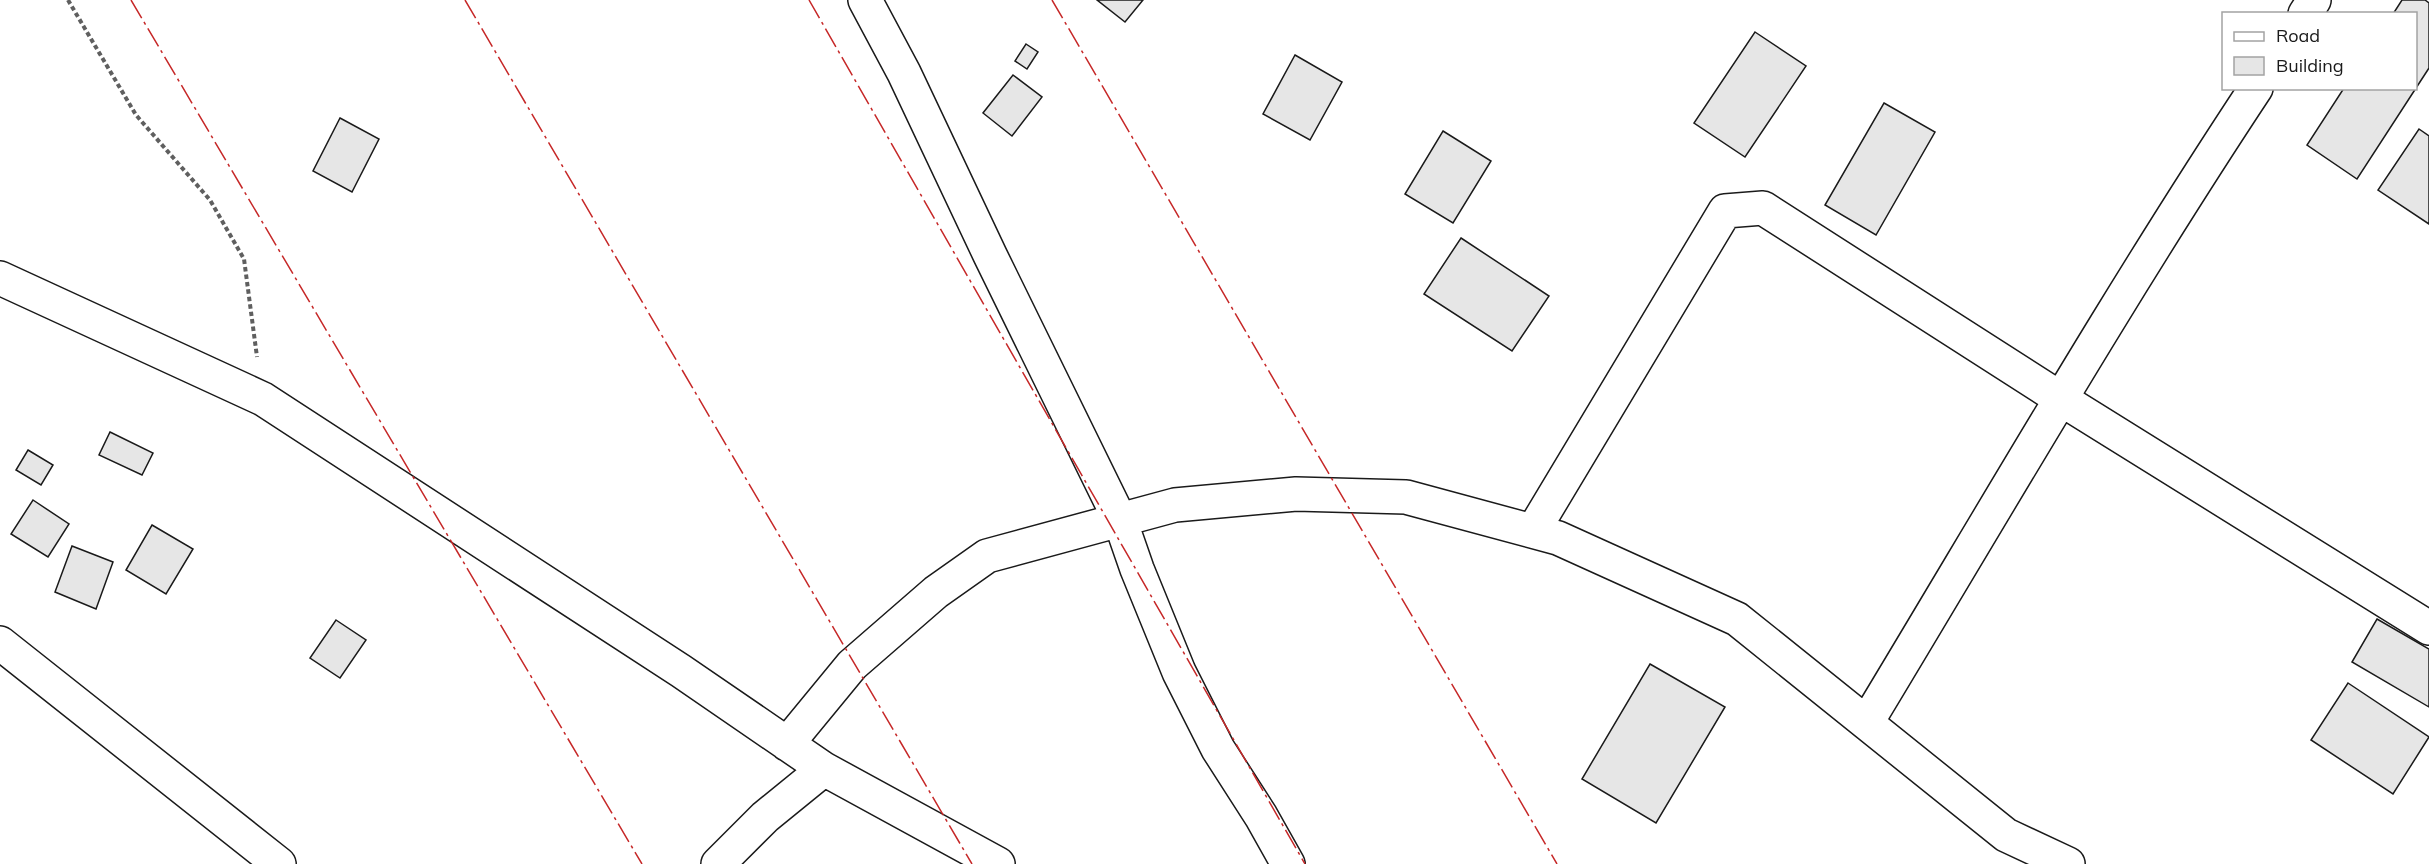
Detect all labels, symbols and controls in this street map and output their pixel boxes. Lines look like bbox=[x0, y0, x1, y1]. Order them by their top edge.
legend bbox=[2222, 12, 2417, 90]
text: Road bbox=[2276, 24, 2320, 47]
text: Building bbox=[2276, 54, 2344, 77]

